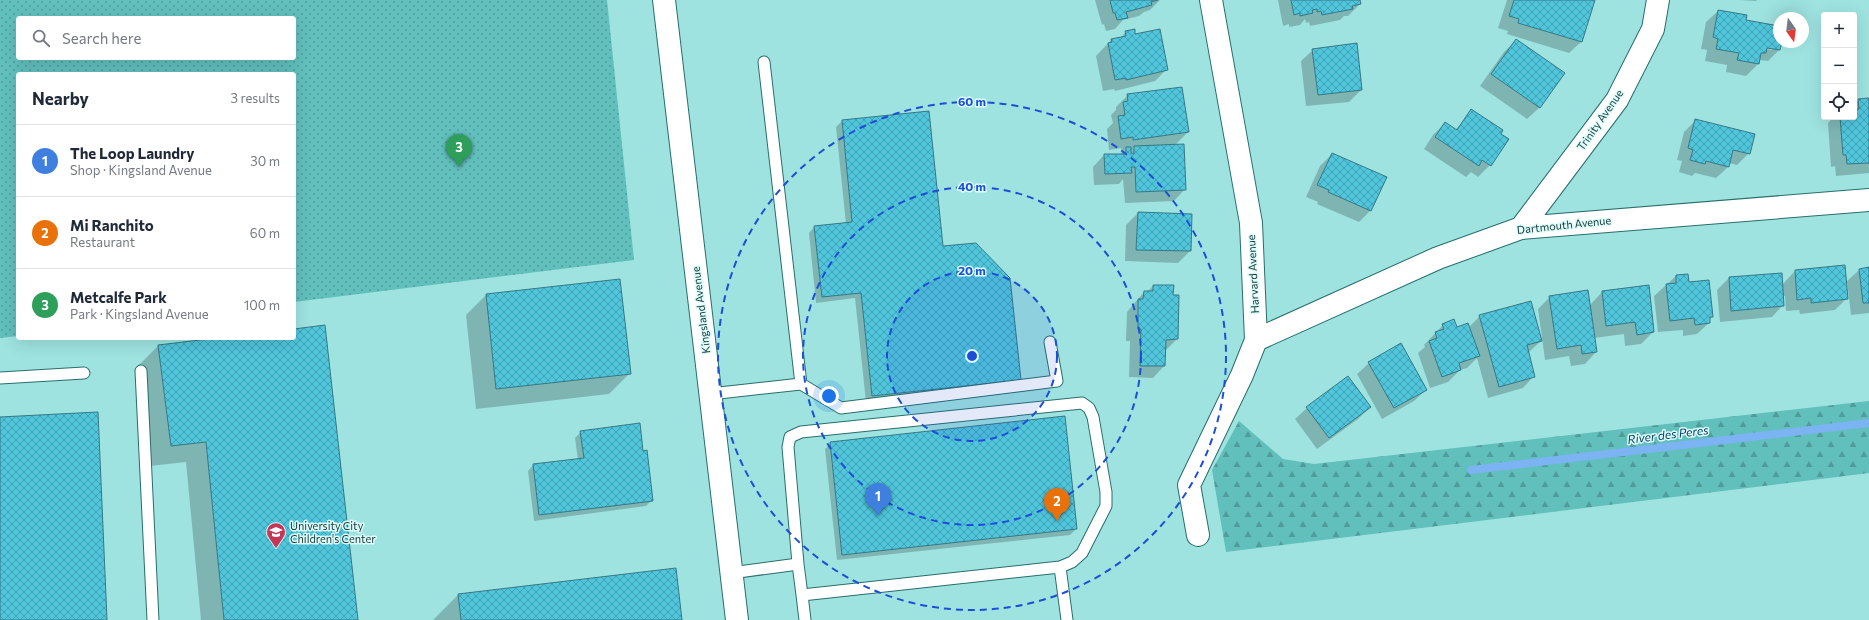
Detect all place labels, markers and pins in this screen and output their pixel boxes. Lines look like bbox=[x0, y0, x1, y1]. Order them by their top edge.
pin: 3 bbox=[446, 134, 472, 167]
centre of rings bbox=[965, 349, 979, 363]
pin: 1 bbox=[865, 483, 891, 516]
pin: 2 bbox=[1044, 488, 1070, 521]
place label: University City Children's Center bbox=[290, 519, 376, 545]
school or university icon: University City Children's Center bbox=[265, 521, 287, 549]

